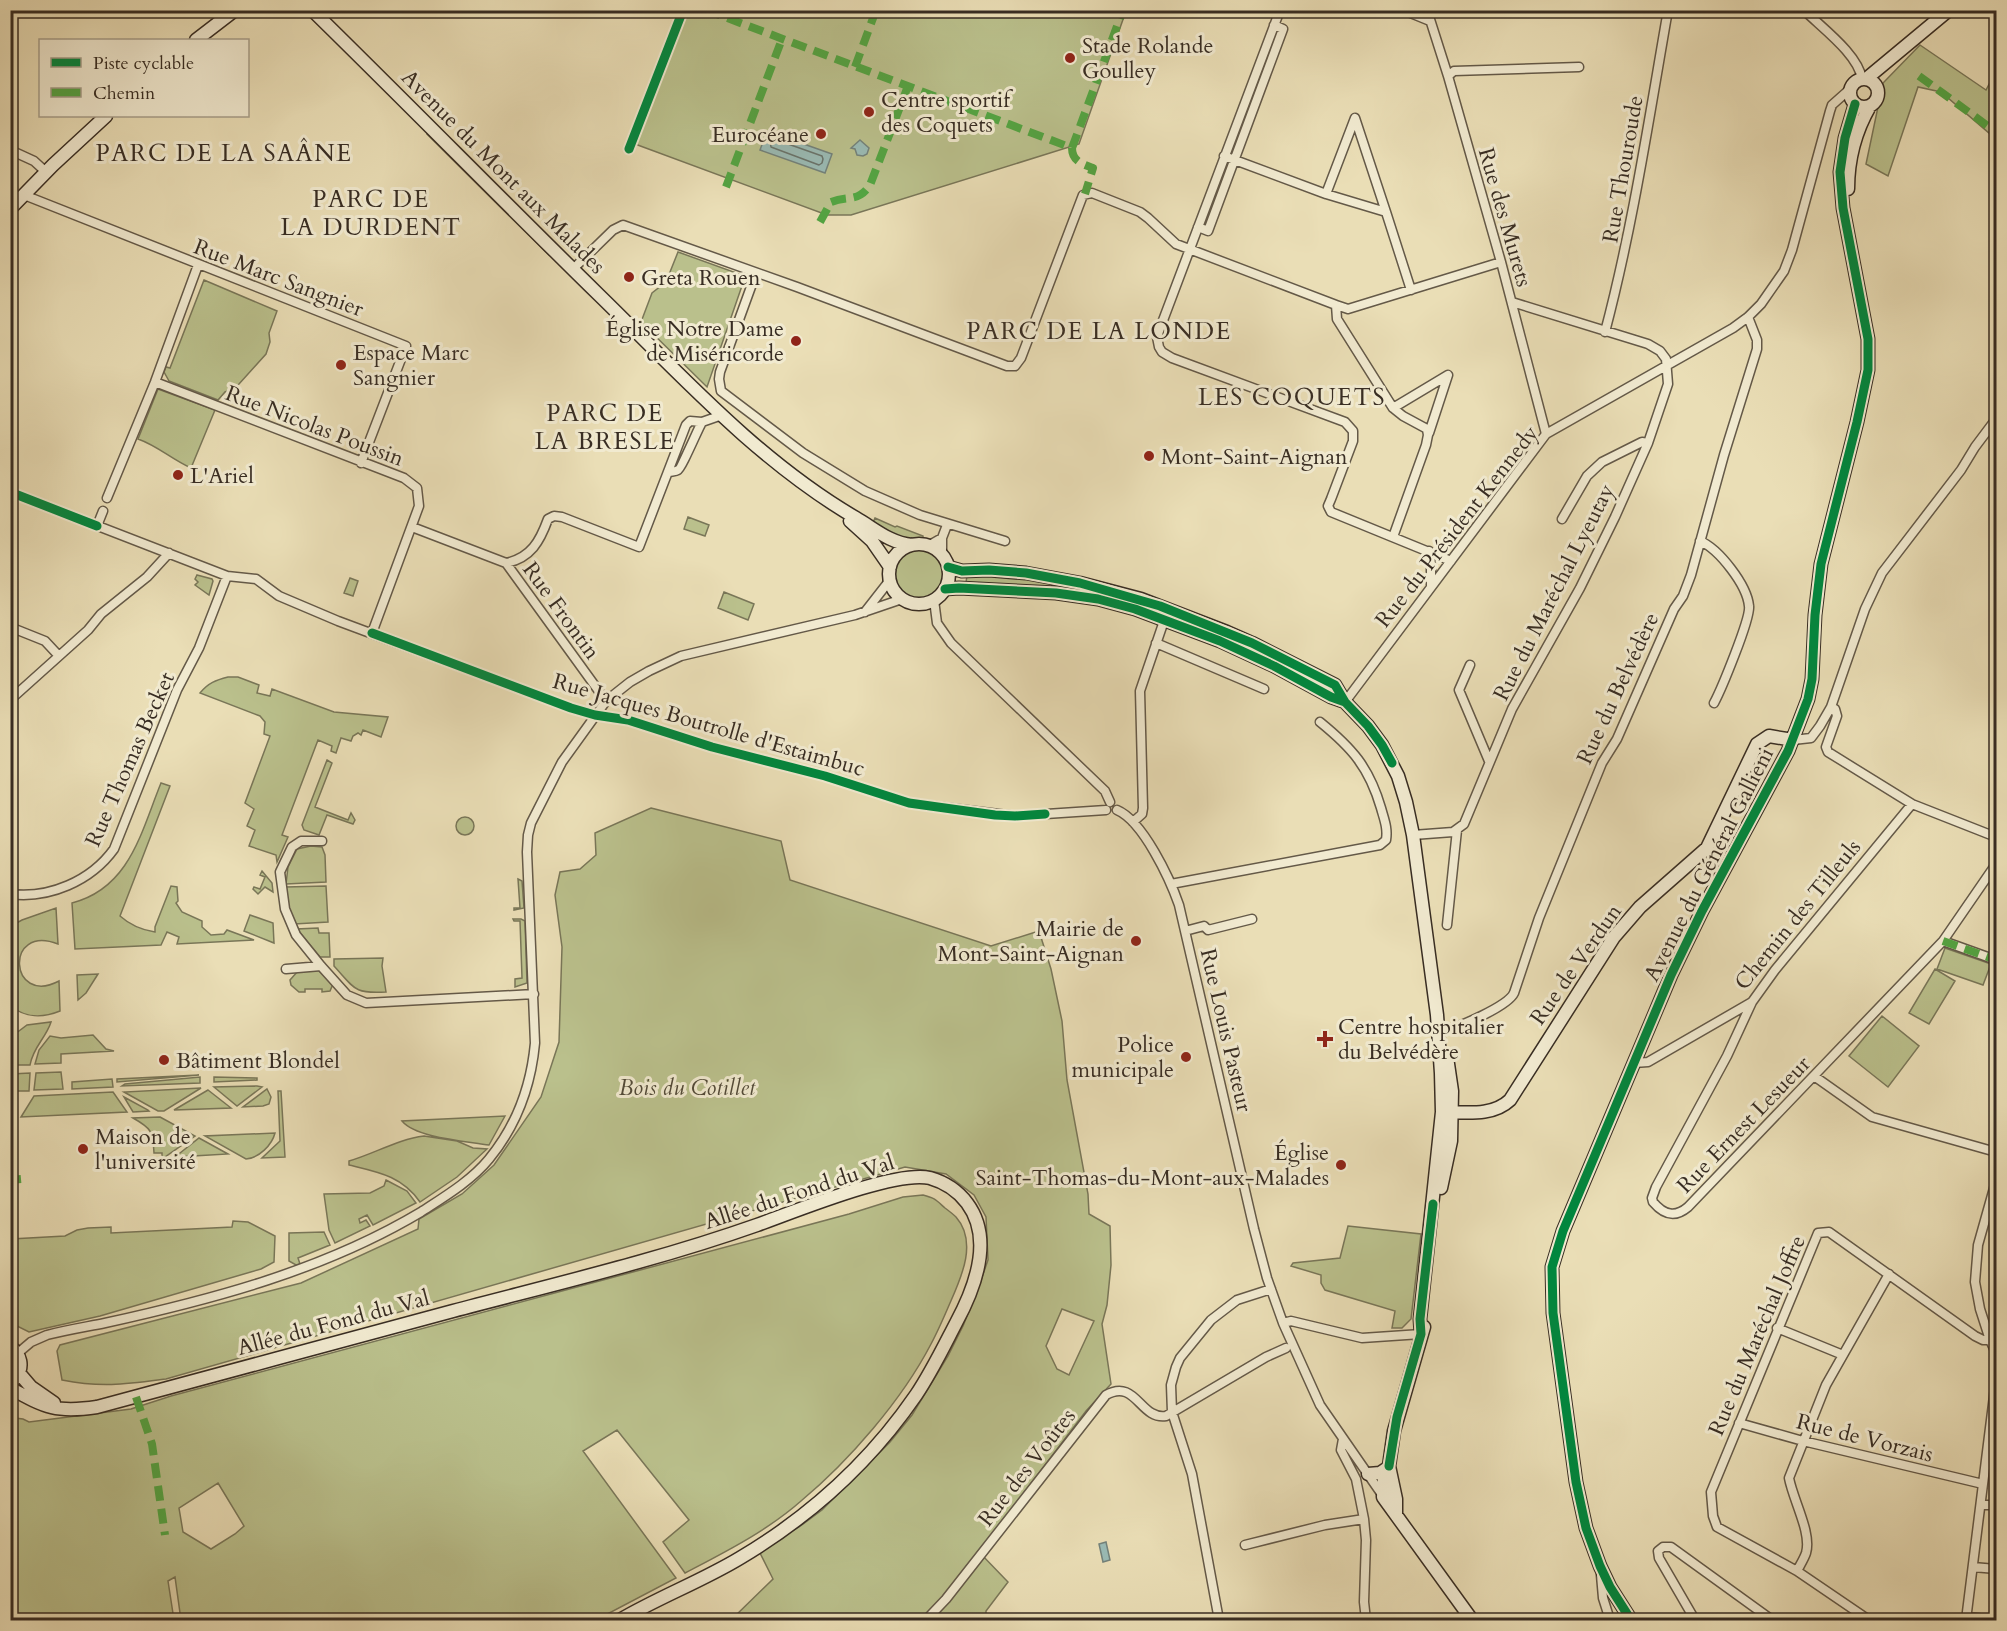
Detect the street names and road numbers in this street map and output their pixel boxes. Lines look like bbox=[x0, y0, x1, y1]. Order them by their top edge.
street label: Avenue du Mont aux Malades bbox=[394, 63, 612, 281]
street label: Rue Thouroude bbox=[1595, 93, 1651, 245]
street label: Rue des Murets bbox=[1471, 144, 1539, 290]
street label: Rue Marc Sangnier bbox=[189, 232, 369, 324]
street label: Rue Nicolas Poussin bbox=[221, 378, 409, 474]
street label: Rue du Président Kennedy bbox=[1368, 419, 1546, 634]
street label: Rue du Maréchal Lyeutay bbox=[1486, 479, 1622, 706]
street label: Rue Frontin bbox=[516, 556, 607, 666]
street label: Rue du Belvédère bbox=[1570, 608, 1666, 769]
street label: Rue Jacques Boutrolle d'Estaimbuc bbox=[549, 666, 868, 784]
street label: Rue Thomas Becket bbox=[78, 667, 182, 852]
street label: Avenue du Général Gallieni bbox=[1637, 742, 1781, 987]
street label: Chemin des Tilleuls bbox=[1728, 833, 1868, 996]
street label: Rue de Verdun bbox=[1523, 898, 1629, 1031]
street label: Rue Louis Pasteur bbox=[1193, 946, 1260, 1116]
street label: Rue Ernest Lesueur bbox=[1670, 1049, 1818, 1200]
street label: Allée du Fond du Val bbox=[701, 1147, 898, 1237]
street label: Rue du Maréchal Joffre bbox=[1701, 1231, 1813, 1440]
street label: Allée du Fond du Val bbox=[234, 1283, 433, 1363]
street label: Rue des Voûtes bbox=[971, 1402, 1083, 1533]
street label: Rue de Vorzais bbox=[1793, 1407, 1936, 1469]

